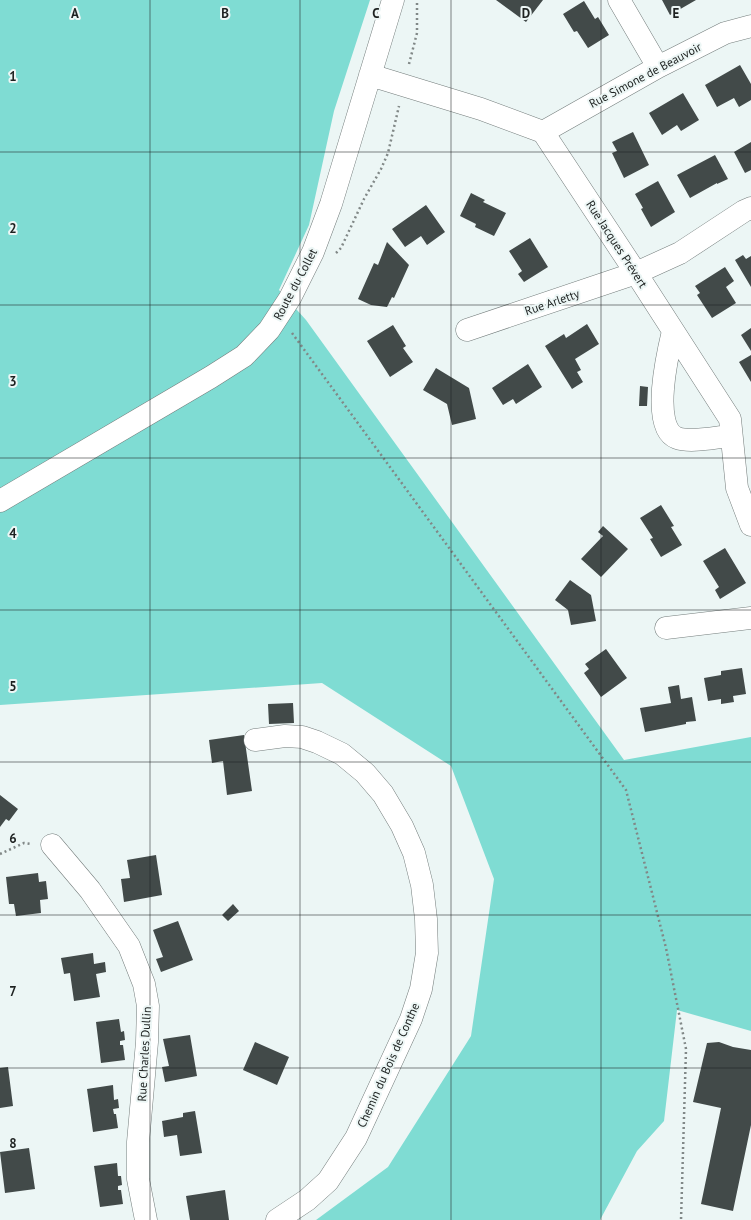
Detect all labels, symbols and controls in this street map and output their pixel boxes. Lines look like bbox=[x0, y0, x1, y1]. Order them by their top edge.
text: A bbox=[71, 5, 79, 22]
text: B bbox=[221, 5, 229, 22]
text: C bbox=[372, 5, 380, 22]
text: D bbox=[522, 5, 530, 22]
text: E bbox=[673, 5, 680, 22]
street label: Rue Simone de Beauvoir bbox=[586, 39, 704, 111]
text: 1 bbox=[9, 68, 17, 85]
street label: Rue Jacques Prévert bbox=[583, 198, 651, 290]
text: 2 bbox=[9, 220, 17, 237]
street label: Route du Collet bbox=[270, 246, 320, 322]
street label: Rue Arletty bbox=[523, 286, 582, 318]
text: 3 bbox=[9, 373, 17, 390]
text: 4 bbox=[9, 525, 17, 542]
text: 5 bbox=[9, 678, 17, 695]
text: 6 bbox=[9, 830, 17, 847]
text: 7 bbox=[9, 983, 17, 1000]
street label: Chemin du Bois de Conthe bbox=[354, 1000, 422, 1130]
street label: Rue Charles Dullin bbox=[134, 1006, 154, 1102]
text: 8 bbox=[9, 1135, 17, 1152]

